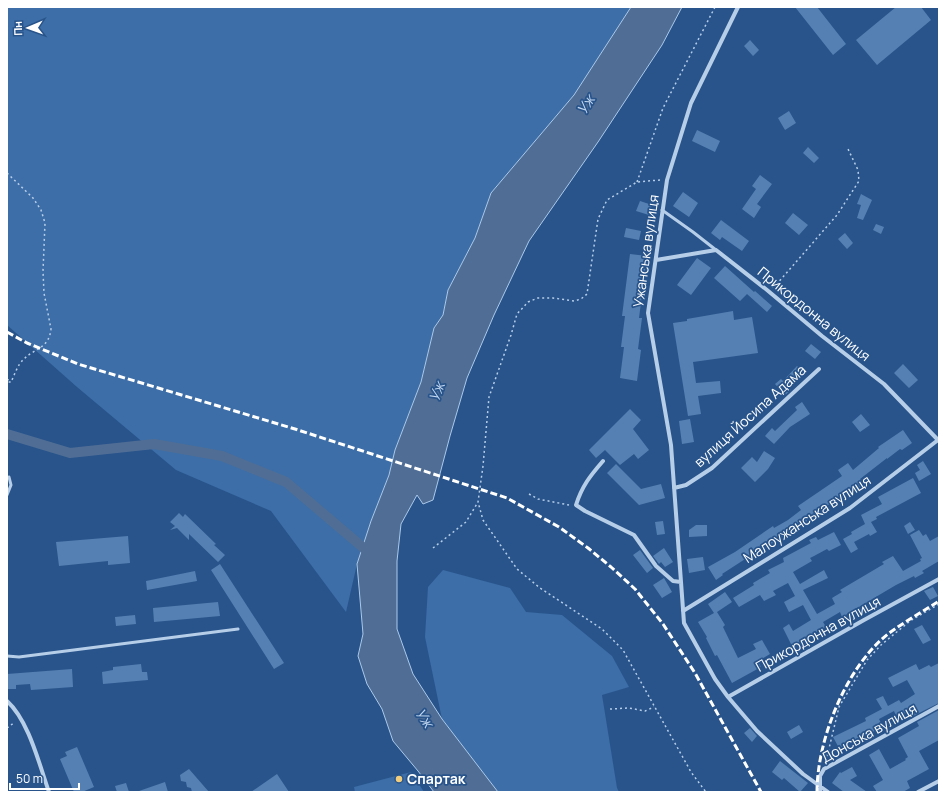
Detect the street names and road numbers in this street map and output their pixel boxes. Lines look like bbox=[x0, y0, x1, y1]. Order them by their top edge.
street label: Ужанська вулиця bbox=[628, 193, 663, 309]
street label: Прикордонна вулиця bbox=[754, 262, 875, 365]
street label: вулиця Йосипа Адама bbox=[690, 360, 810, 471]
street label: Малоужанська вулиця bbox=[739, 470, 874, 567]
street label: Прикордонна вулиця bbox=[752, 591, 884, 676]
street label: Донська вулиця bbox=[818, 698, 920, 767]

